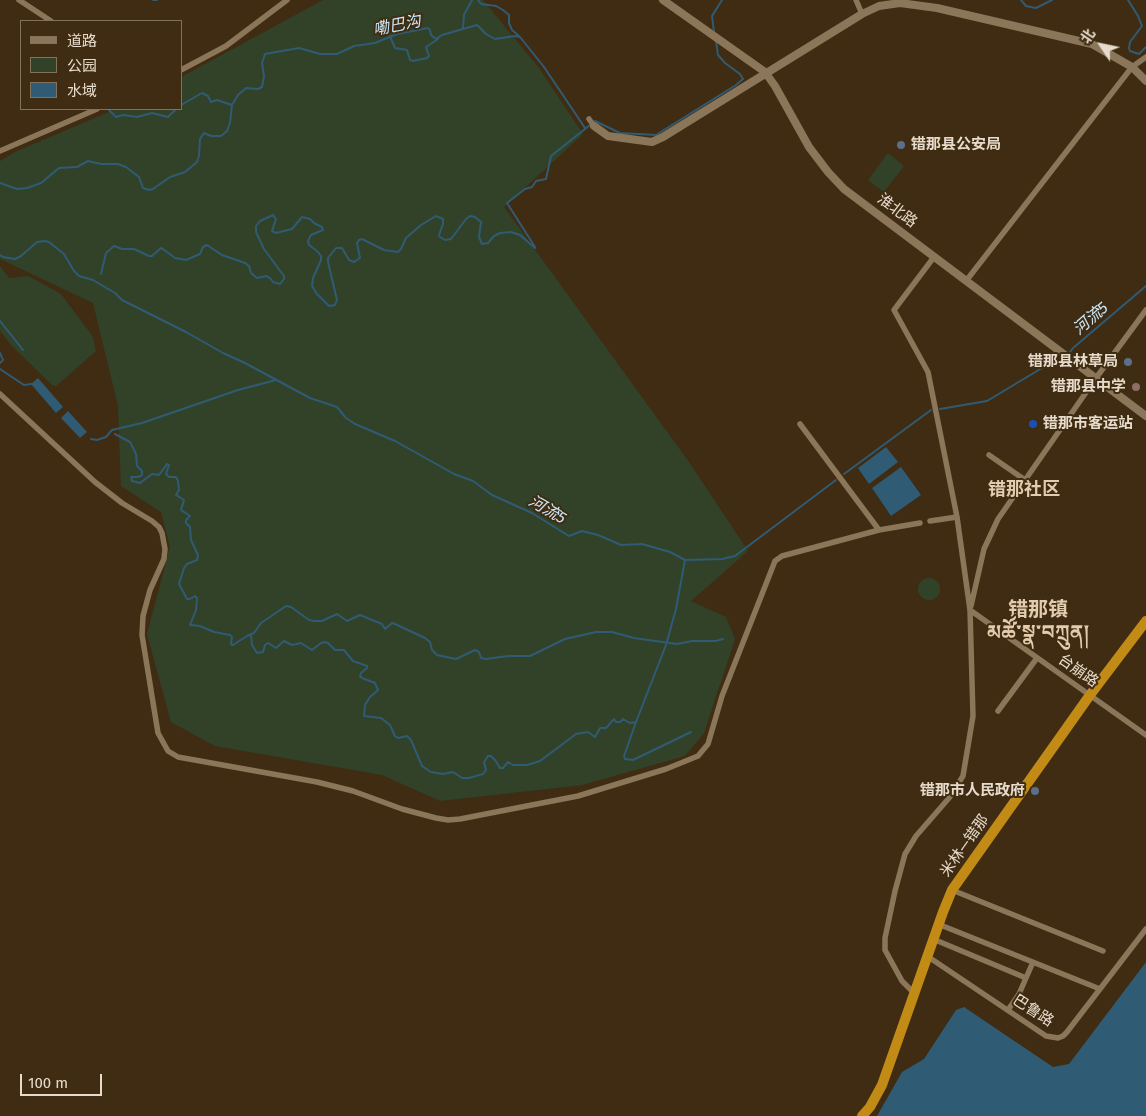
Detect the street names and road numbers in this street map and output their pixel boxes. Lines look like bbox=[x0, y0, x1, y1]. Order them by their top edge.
street label: 淮北路 bbox=[874, 190, 920, 232]
street label: 台崩路 bbox=[1054, 651, 1102, 691]
street label: 米林—错那 bbox=[937, 811, 993, 881]
street label: 巴鲁路 bbox=[1009, 991, 1057, 1031]

